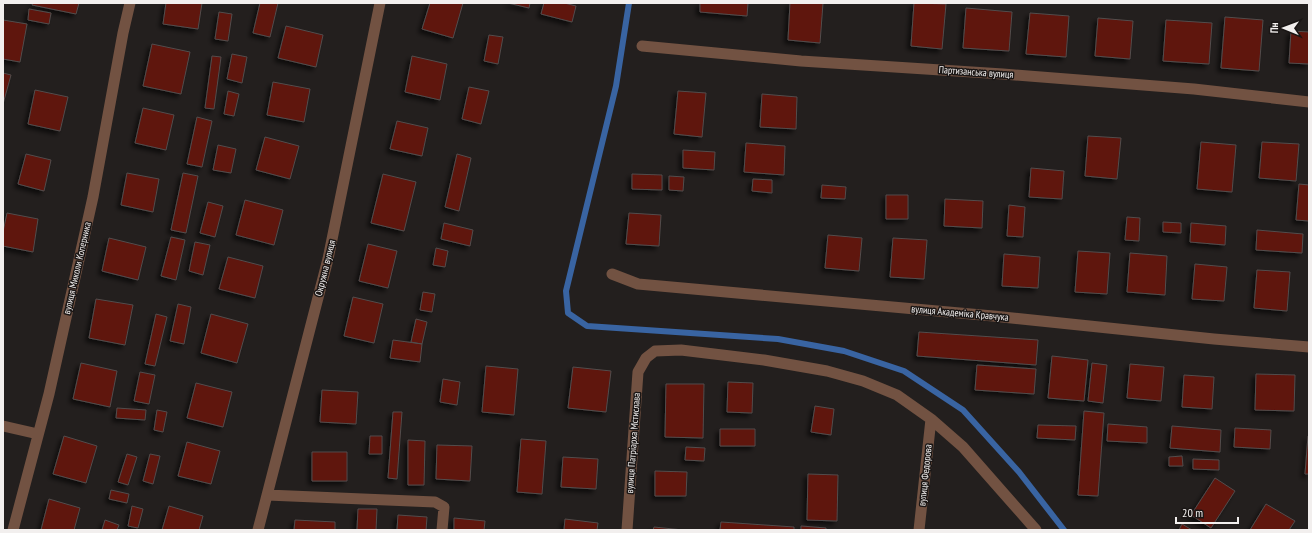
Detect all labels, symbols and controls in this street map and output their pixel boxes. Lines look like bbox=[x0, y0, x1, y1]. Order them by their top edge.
north arrow bbox=[1264, 8, 1304, 48]
text: Пн bbox=[1267, 22, 1281, 33]
street label: Партизанська вулиця bbox=[938, 63, 1014, 81]
street label: вулиця Миколи Коперника bbox=[60, 221, 94, 315]
street label: Окружна вулиця bbox=[312, 238, 338, 298]
street label: вулиця Академіка Кравчука bbox=[911, 302, 1009, 324]
street label: вулиця Патріарха Мстислава bbox=[623, 392, 643, 494]
street label: вулиця Федорова bbox=[915, 443, 935, 507]
scale bar bbox=[1176, 499, 1238, 525]
text: 20 m bbox=[1182, 505, 1203, 520]

